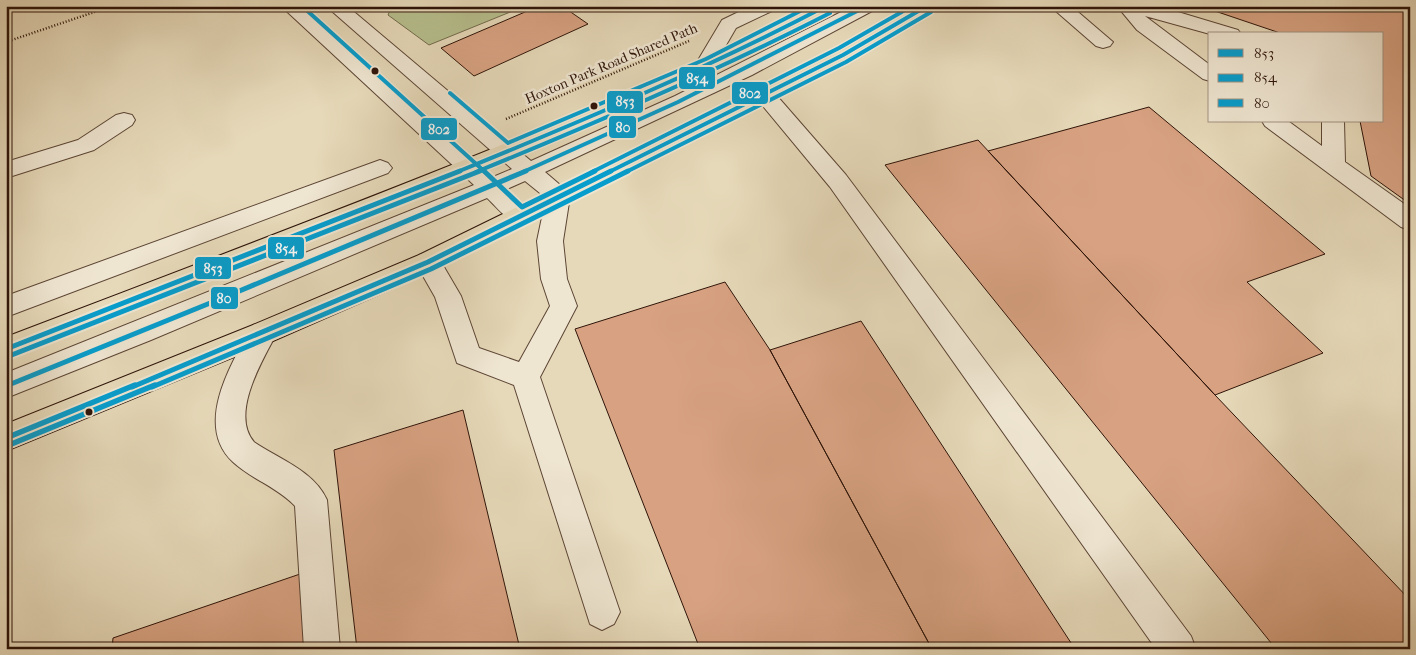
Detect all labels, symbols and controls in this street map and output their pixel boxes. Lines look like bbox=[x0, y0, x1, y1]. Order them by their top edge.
street label: Hoxton Park Road Shared Path bbox=[522, 19, 700, 108]
legend bbox=[1208, 32, 1384, 122]
text: 853 bbox=[1254, 44, 1274, 62]
unlabelled marker bbox=[370, 66, 380, 76]
line badge: 854 bbox=[678, 66, 716, 90]
text: 854 bbox=[1254, 68, 1278, 86]
text: 854 bbox=[686, 70, 708, 87]
line badge: 802 bbox=[731, 81, 769, 105]
text: 802 bbox=[739, 85, 761, 102]
line badge: 853 bbox=[606, 90, 644, 114]
text: 853 bbox=[616, 93, 635, 110]
text: 80 bbox=[1254, 94, 1270, 112]
unlabelled marker bbox=[589, 101, 599, 111]
line badge: 80 bbox=[608, 115, 637, 139]
line badge: 802 bbox=[420, 117, 458, 141]
text: 80 bbox=[616, 119, 631, 136]
text: 802 bbox=[428, 121, 450, 138]
line badge: 854 bbox=[267, 236, 305, 260]
text: 854 bbox=[275, 240, 297, 257]
line badge: 853 bbox=[194, 256, 232, 280]
text: 853 bbox=[204, 260, 223, 277]
line badge: 80 bbox=[210, 286, 239, 310]
text: 80 bbox=[217, 290, 232, 307]
unlabelled marker bbox=[84, 407, 94, 417]

